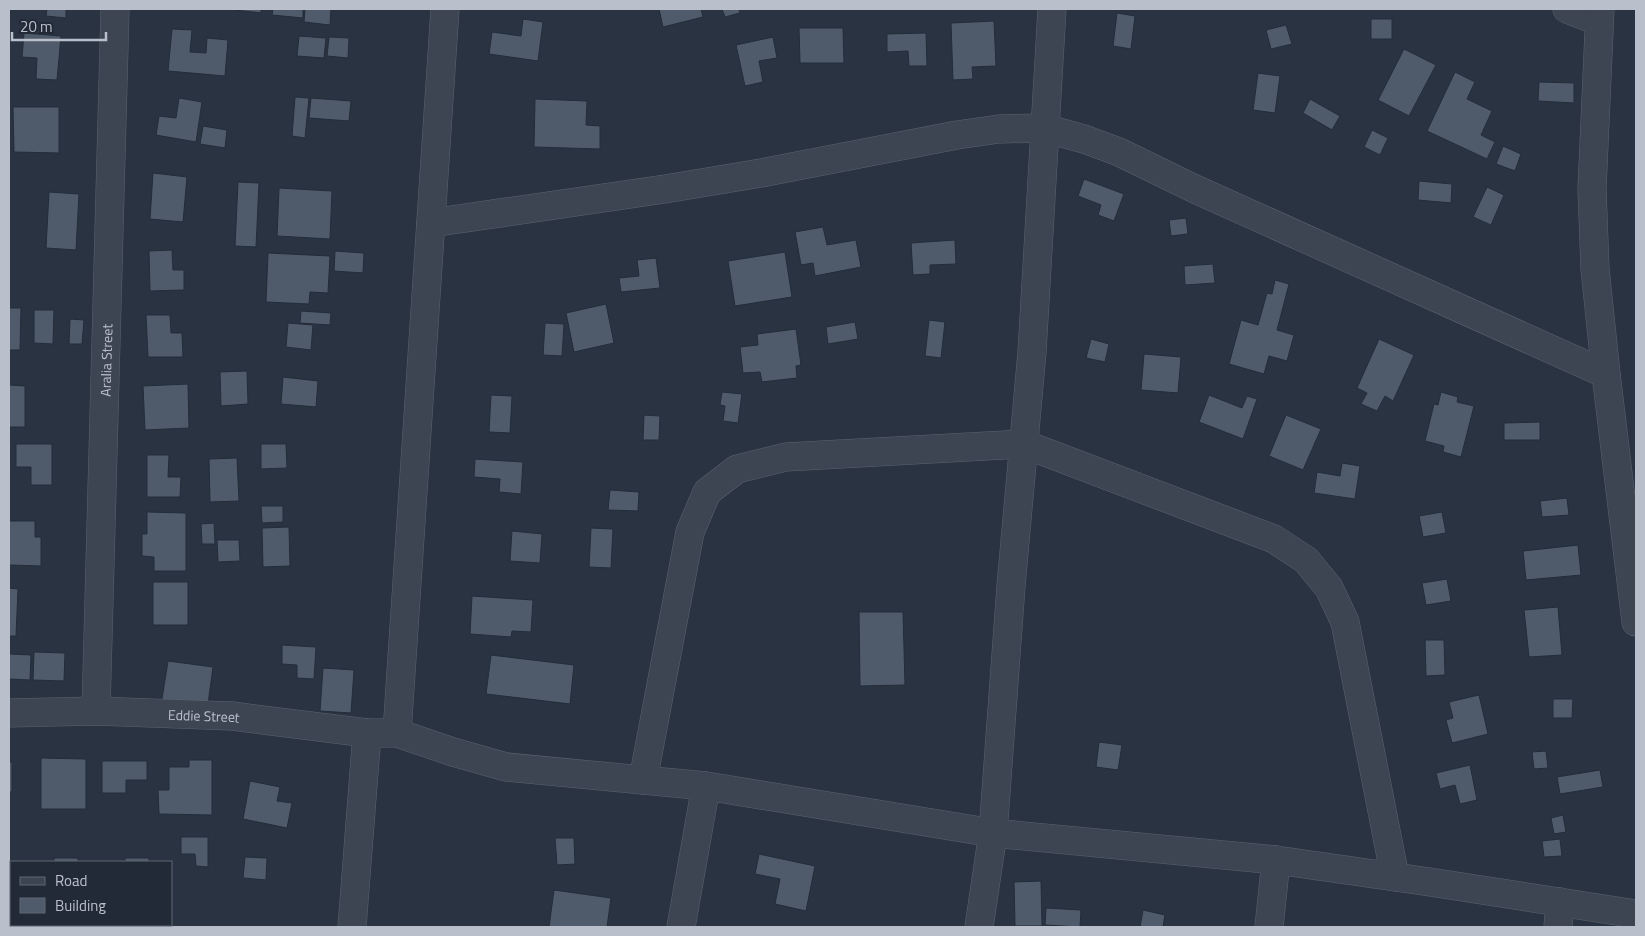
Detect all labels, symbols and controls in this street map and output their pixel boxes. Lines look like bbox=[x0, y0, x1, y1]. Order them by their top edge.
scale bar bbox=[12, 10, 106, 42]
text: 20 m bbox=[20, 15, 53, 38]
street label: Aralia Street bbox=[94, 323, 117, 397]
street label: Eddie Street bbox=[168, 703, 241, 727]
legend bbox=[10, 861, 172, 926]
text: Road bbox=[55, 869, 87, 892]
text: Building bbox=[55, 894, 106, 917]

